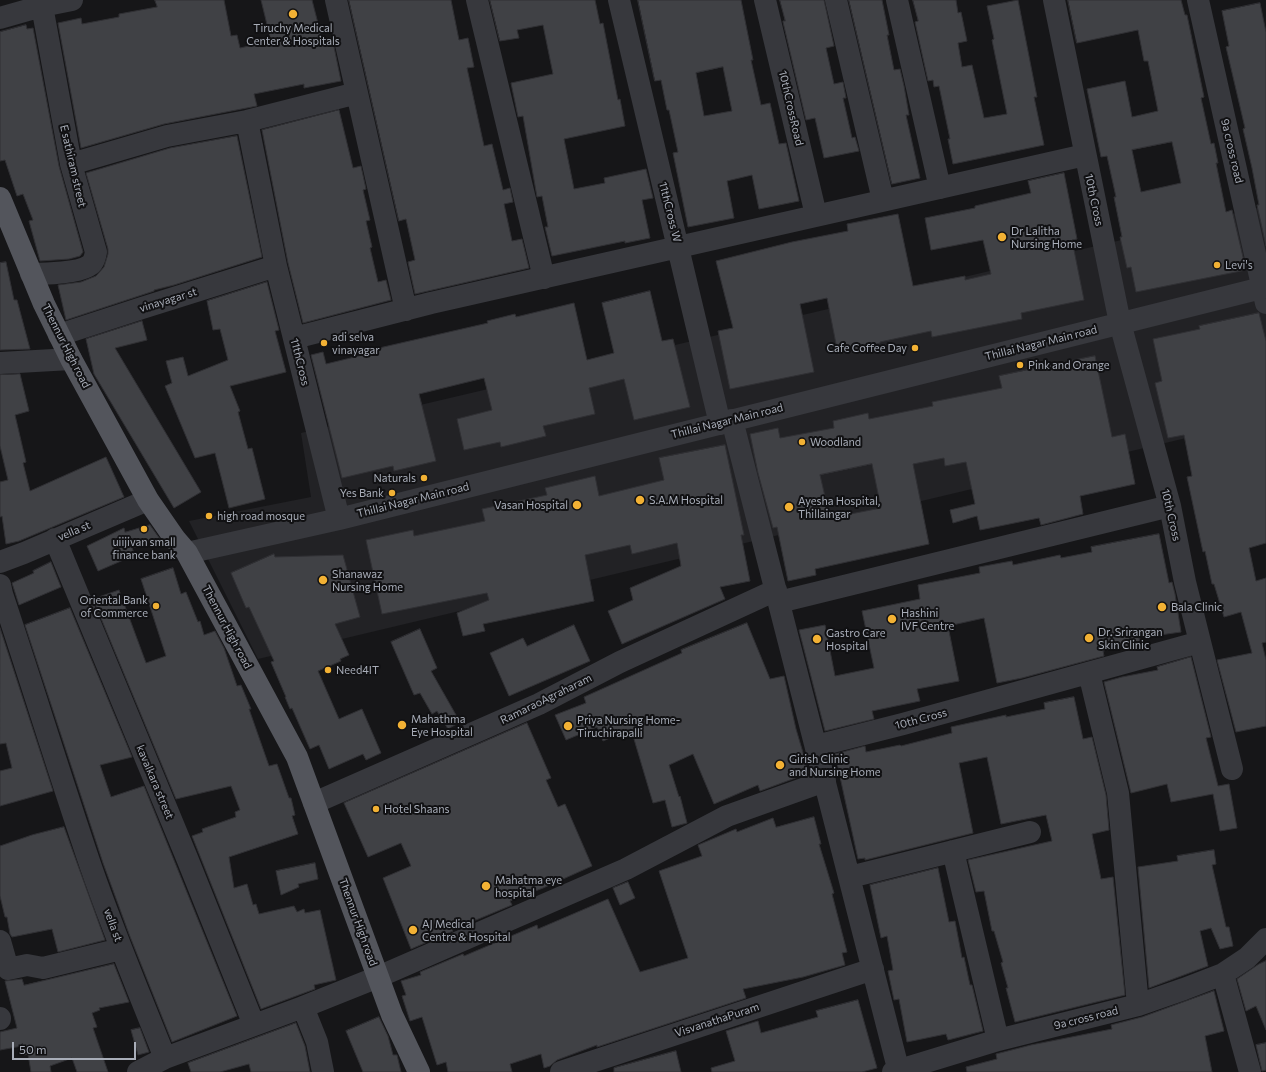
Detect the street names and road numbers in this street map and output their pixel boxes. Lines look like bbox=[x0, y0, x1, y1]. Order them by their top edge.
street label: 10thCrossRoad bbox=[776, 69, 806, 147]
street label: 9a cross road bbox=[1218, 118, 1246, 184]
street label: E sathiram street bbox=[57, 123, 89, 209]
street label: 10th Cross bbox=[1082, 173, 1106, 227]
street label: 11thCross W bbox=[656, 180, 684, 244]
street label: vinayagar st bbox=[138, 285, 198, 315]
street label: Thennur High road bbox=[39, 302, 93, 390]
street label: Thillai Nagar Main road bbox=[984, 323, 1098, 363]
street label: 11thCross bbox=[288, 337, 312, 387]
street label: Thillai Nagar Main road bbox=[670, 401, 784, 441]
street label: Thillai Nagar Main road bbox=[356, 480, 470, 520]
street label: 10th Cross bbox=[1159, 488, 1183, 542]
street label: vella st bbox=[56, 518, 92, 544]
street label: Thennur High road bbox=[199, 583, 255, 671]
street label: RamaraoAgraharam bbox=[498, 671, 594, 727]
street label: 10th Cross bbox=[894, 706, 948, 732]
street label: kavalkara street bbox=[133, 743, 177, 821]
street label: Thennur High road bbox=[336, 876, 380, 968]
street label: vella st bbox=[101, 907, 125, 943]
street label: VisvanathaPuram bbox=[673, 1000, 761, 1040]
street label: 9a cross road bbox=[1053, 1004, 1119, 1032]

